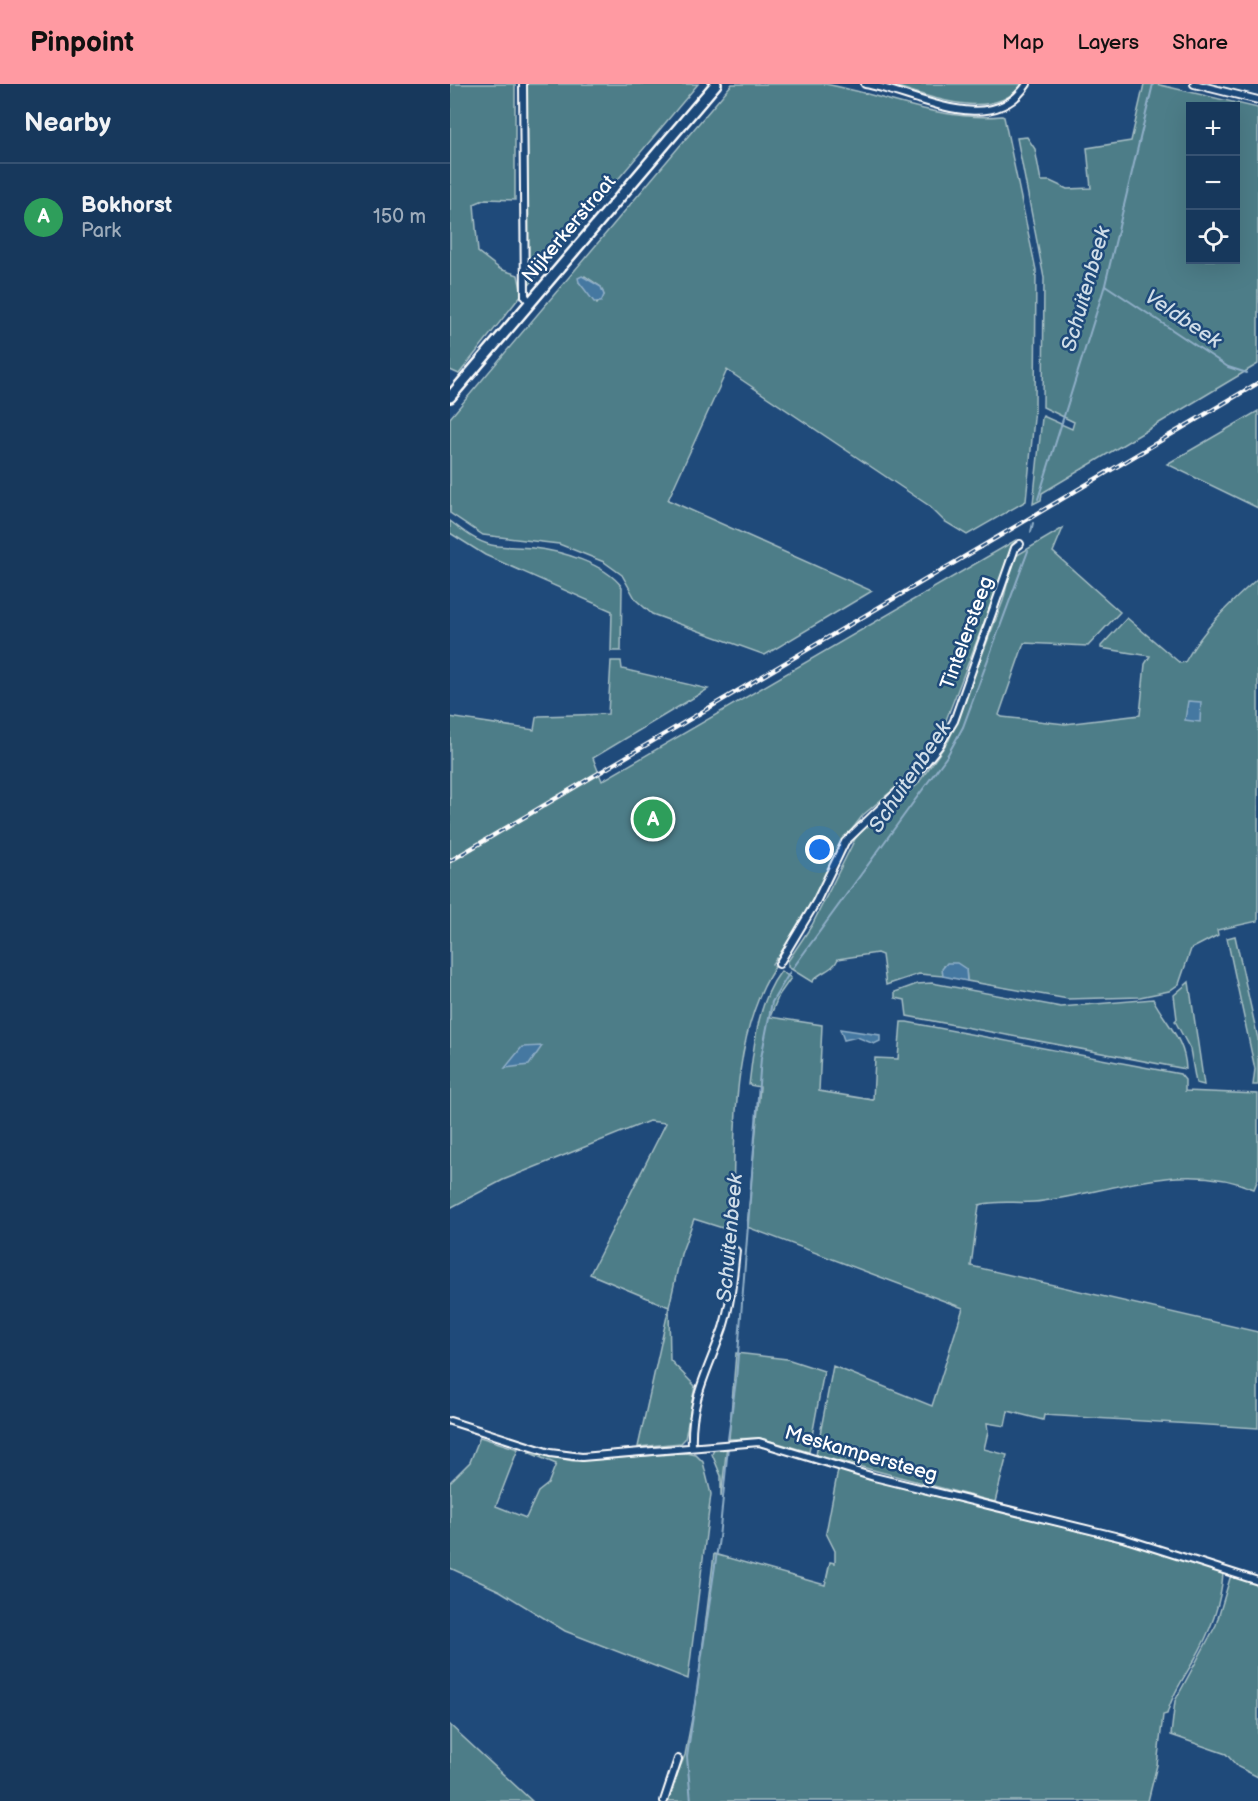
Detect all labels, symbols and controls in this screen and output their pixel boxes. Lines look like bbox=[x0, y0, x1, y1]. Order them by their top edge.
text: Pinpoint bbox=[30, 26, 134, 59]
text: Map bbox=[1002, 30, 1044, 55]
text: Layers bbox=[1077, 30, 1139, 55]
text: Share bbox=[1172, 30, 1228, 55]
map controls bbox=[1186, 102, 1240, 264]
button: + bbox=[1186, 102, 1240, 156]
text: Nearby bbox=[24, 108, 111, 139]
button: − bbox=[1186, 156, 1240, 210]
street label: Nijkerkerstraat bbox=[517, 170, 621, 288]
text: Bokhorst bbox=[81, 192, 172, 219]
text: A bbox=[37, 205, 50, 229]
text: 150 m bbox=[373, 205, 426, 229]
button: locate bbox=[1186, 210, 1240, 264]
text: Park bbox=[81, 219, 121, 243]
water label: Schuitenbeek bbox=[1056, 223, 1116, 354]
water label: Veldbeek bbox=[1140, 284, 1227, 354]
street label: Tintelersteeg bbox=[935, 573, 999, 693]
water label: Schuitenbeek bbox=[864, 716, 957, 838]
pin: A bbox=[634, 796, 672, 842]
your location bbox=[805, 835, 834, 864]
water label: Schuitenbeek bbox=[712, 1172, 748, 1303]
street label: Meskampersteeg bbox=[782, 1421, 940, 1487]

